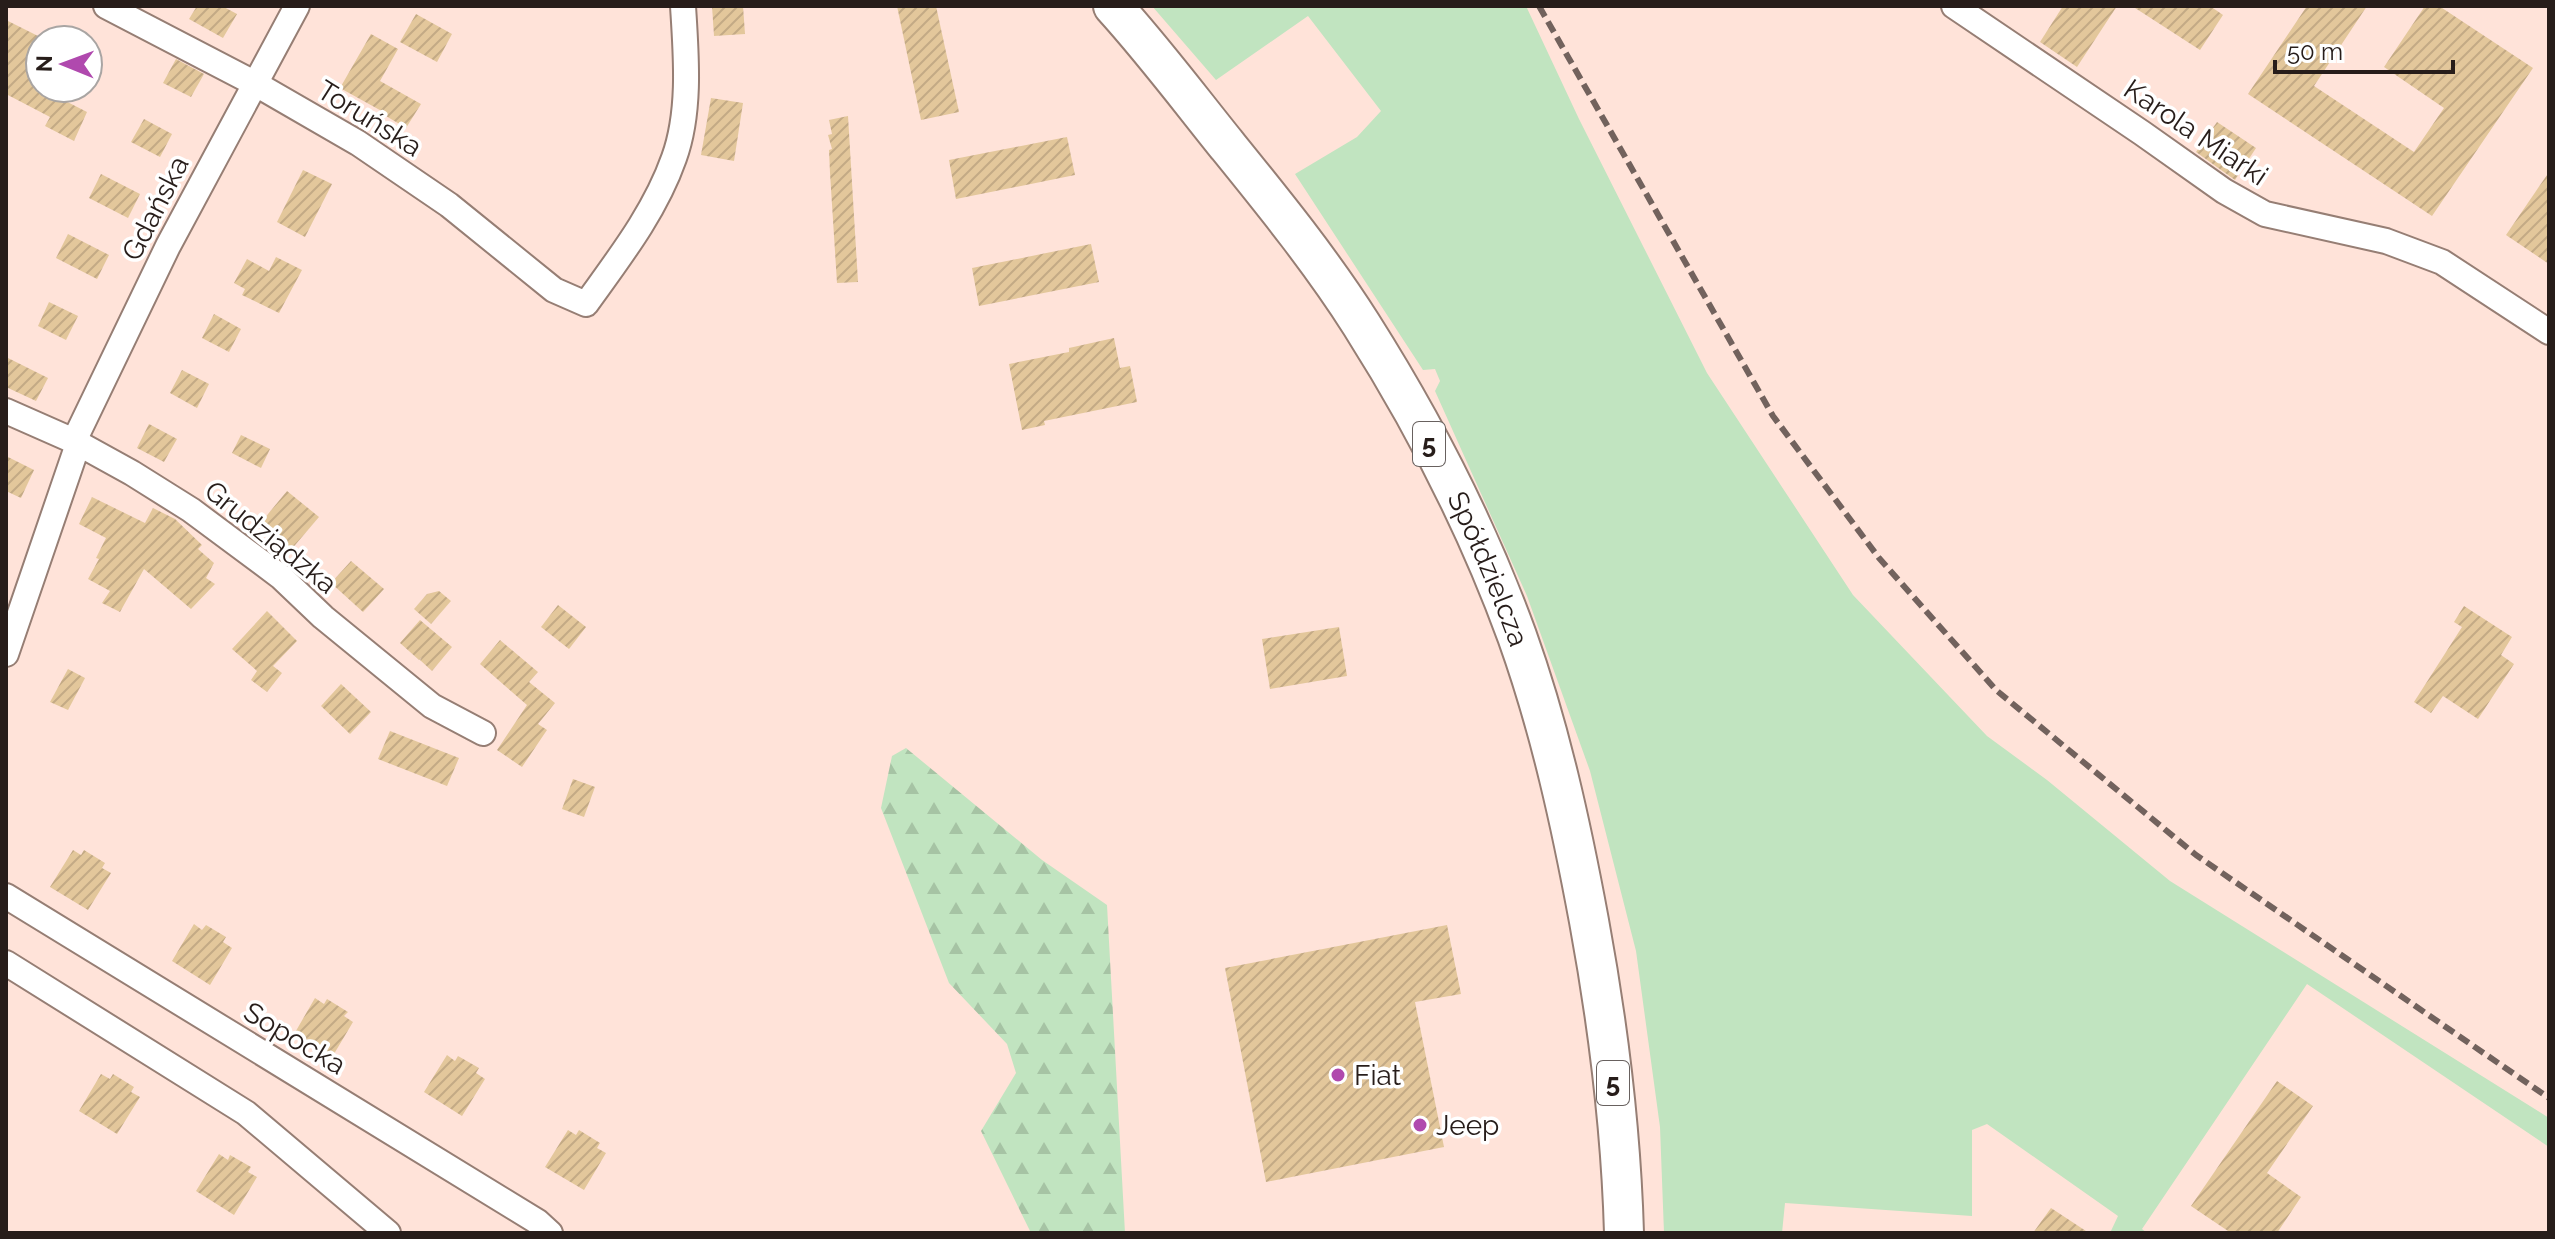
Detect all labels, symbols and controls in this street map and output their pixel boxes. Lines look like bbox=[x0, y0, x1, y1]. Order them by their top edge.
north arrow bbox=[24, 24, 104, 104]
scale bar bbox=[2275, 24, 2453, 74]
text: 50 m bbox=[2287, 37, 2343, 66]
text: N bbox=[31, 55, 57, 72]
street label: Karola Miarki bbox=[2118, 72, 2274, 193]
street label: Toruńska bbox=[311, 73, 428, 163]
street label: Gdańska bbox=[115, 151, 196, 266]
road number: 5 bbox=[1413, 422, 1445, 466]
street label: Grudziądzka bbox=[198, 474, 343, 601]
street label: Spółdzielcza bbox=[1441, 486, 1535, 651]
street label: Sopocka bbox=[238, 995, 352, 1082]
place label: Fiat bbox=[1354, 1059, 1402, 1092]
road number: 5 bbox=[1597, 1061, 1629, 1105]
marker: Fiat bbox=[1329, 1066, 1347, 1084]
place label: Jeep bbox=[1436, 1109, 1499, 1142]
marker: Jeep bbox=[1411, 1116, 1429, 1134]

